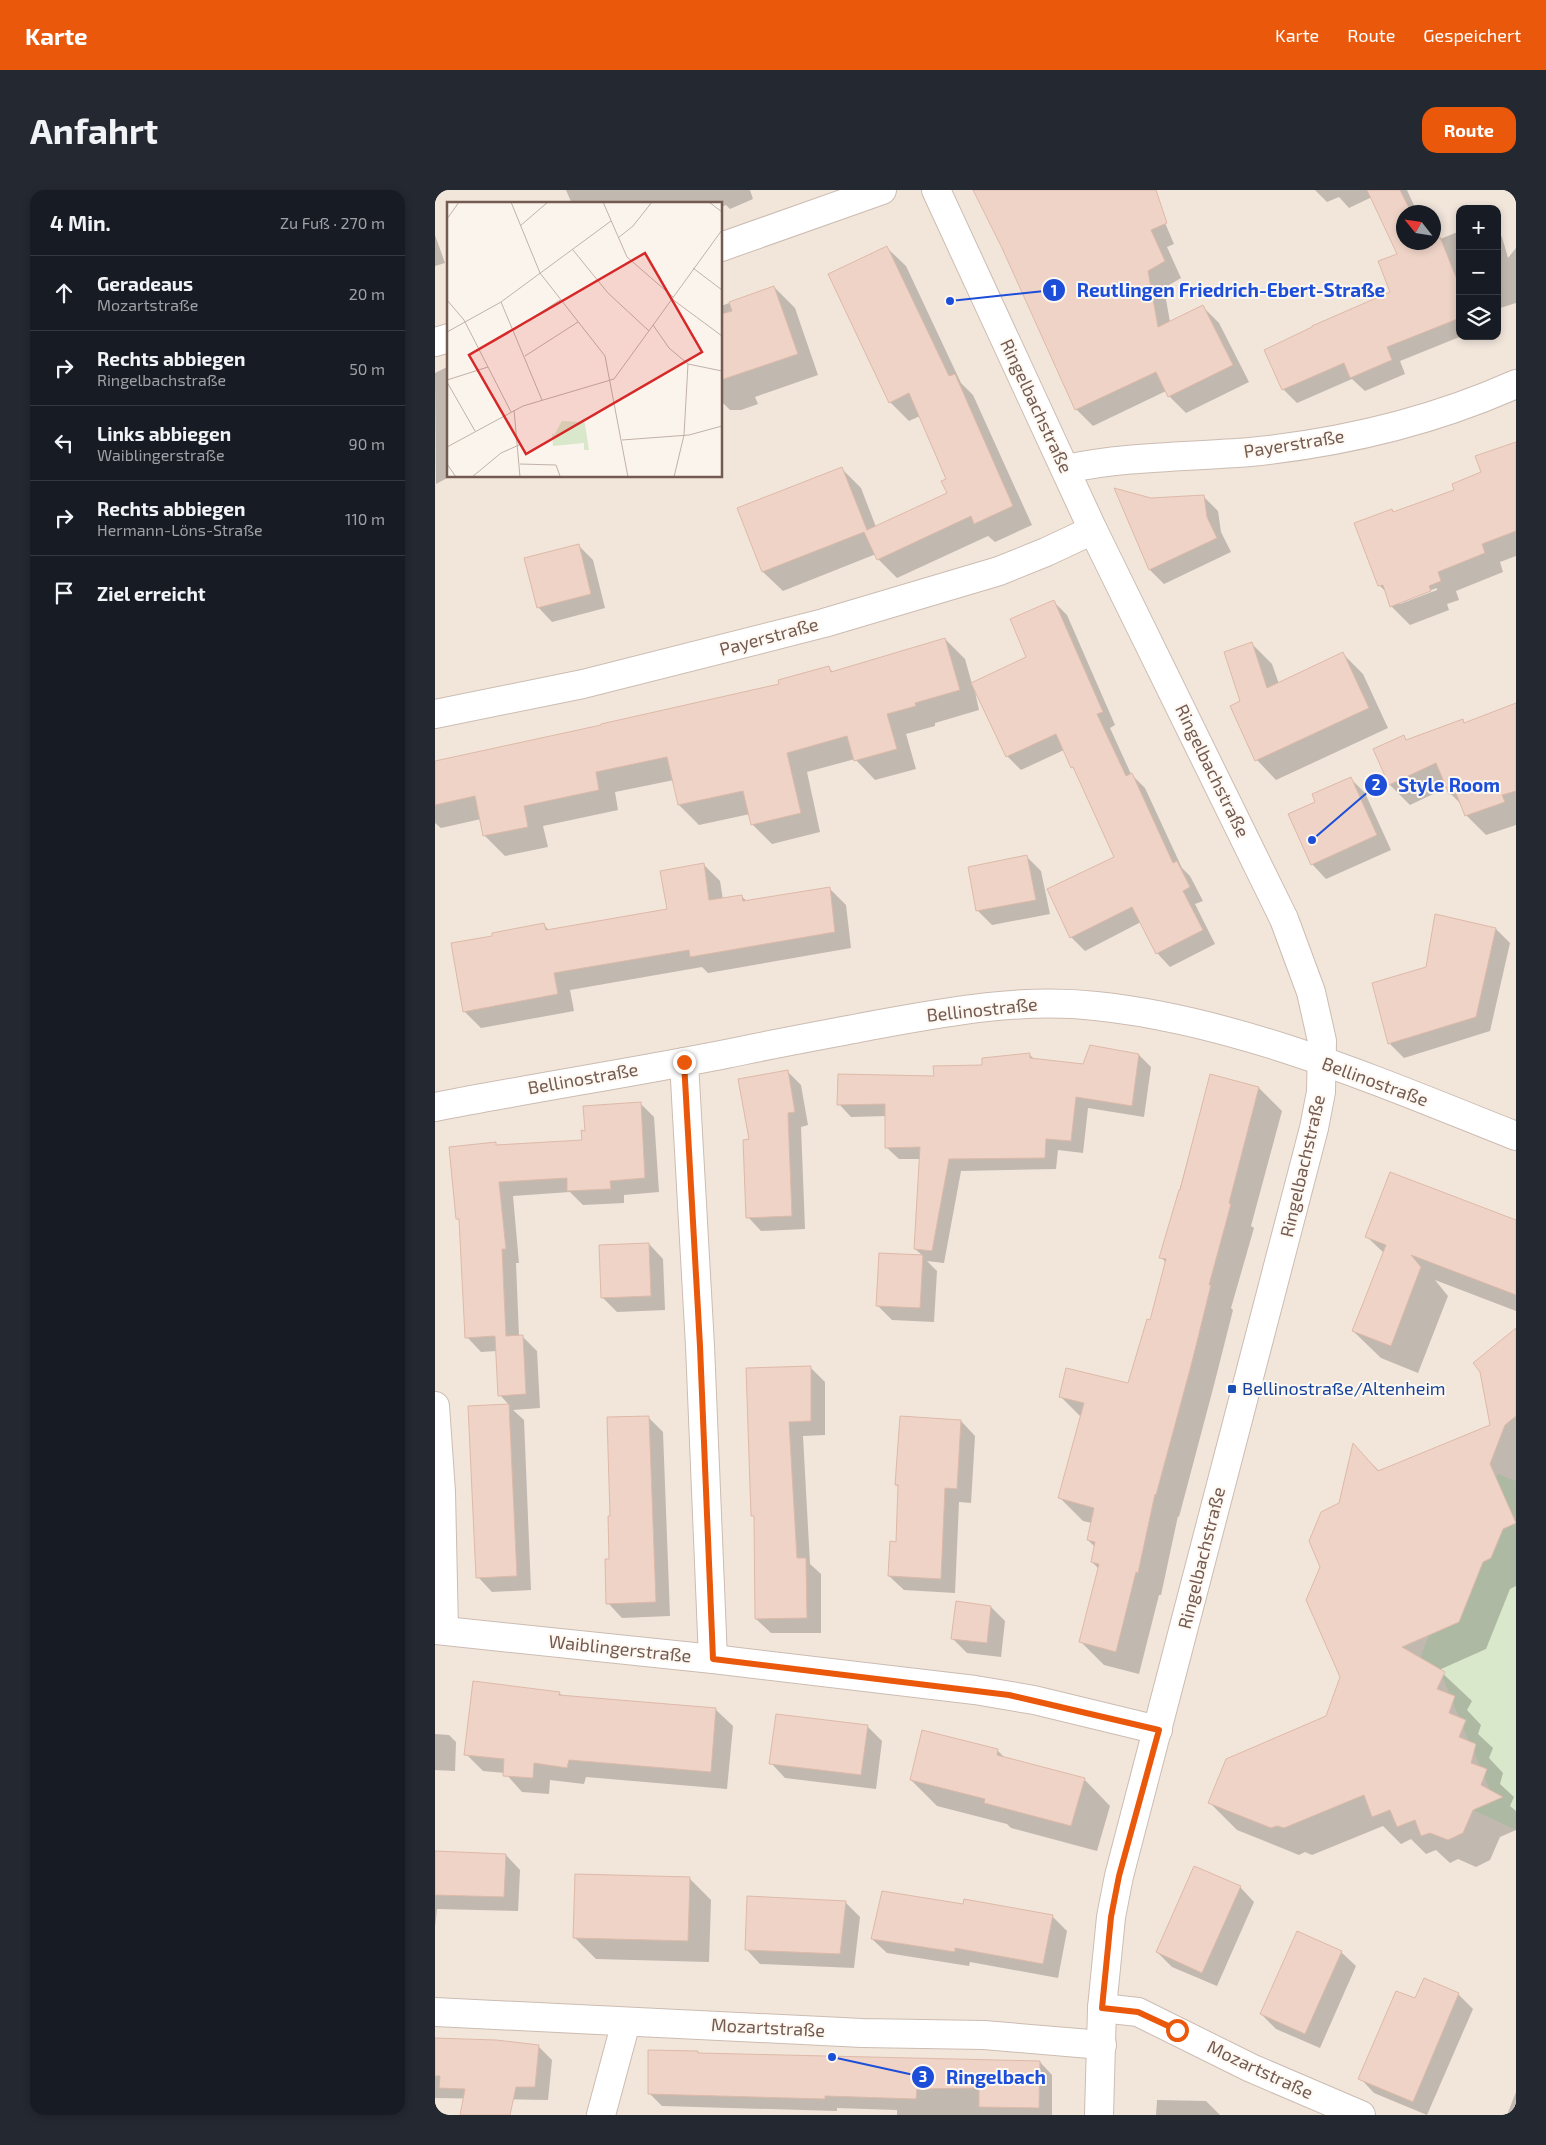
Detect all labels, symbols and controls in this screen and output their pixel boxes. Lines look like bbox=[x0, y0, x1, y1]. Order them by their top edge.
text: Karte bbox=[25, 21, 88, 50]
text: Karte bbox=[1275, 24, 1319, 46]
text: Route bbox=[1347, 24, 1395, 46]
text: Gespeichert bbox=[1423, 24, 1521, 46]
button: Route bbox=[1422, 107, 1516, 153]
text: Anfahrt bbox=[30, 109, 158, 151]
inset map bbox=[447, 202, 723, 478]
north arrow bbox=[1396, 205, 1441, 250]
map controls bbox=[1456, 205, 1501, 340]
button: + bbox=[1456, 205, 1501, 250]
text: 4 Min. bbox=[50, 210, 111, 235]
text: Zu Fuß · 270 m bbox=[280, 213, 385, 232]
button: − bbox=[1456, 250, 1501, 295]
text: Geradeaus bbox=[97, 272, 193, 295]
callout: Reutlingen Friedrich-Ebert-Straße bbox=[1042, 273, 1395, 307]
text: Reutlingen Friedrich-Ebert-Straße bbox=[1077, 278, 1386, 301]
icon: ahead bbox=[50, 279, 78, 307]
text: 1 bbox=[1051, 281, 1057, 299]
text: 20 m bbox=[349, 284, 385, 303]
text: Mozartstraße bbox=[97, 295, 198, 314]
button: layers bbox=[1456, 295, 1501, 340]
street label: Ringelbachstraße bbox=[996, 335, 1078, 476]
text: Rechts abbiegen bbox=[97, 347, 245, 370]
icon: right bbox=[50, 354, 78, 382]
text: 50 m bbox=[349, 359, 385, 378]
text: Ringelbachstraße bbox=[97, 370, 226, 389]
text: Links abbiegen bbox=[97, 422, 231, 445]
street label: Payerstraße bbox=[1242, 424, 1346, 462]
icon: left bbox=[50, 429, 78, 457]
text: 90 m bbox=[349, 434, 385, 453]
text: Waiblingerstraße bbox=[97, 445, 225, 464]
text: Rechts abbiegen bbox=[97, 497, 245, 520]
icon: right bbox=[50, 504, 78, 532]
text: 110 m bbox=[345, 509, 385, 528]
text: Hermann-Löns-Straße bbox=[97, 520, 263, 539]
icon: arrive bbox=[50, 579, 78, 607]
text: Ziel erreicht bbox=[97, 582, 206, 605]
street label: Payerstraße bbox=[717, 612, 821, 660]
street label: Ringelbachstraße bbox=[1171, 700, 1255, 841]
callout: Style Room bbox=[1363, 768, 1510, 802]
text: Style Room bbox=[1398, 773, 1500, 797]
text: 2 bbox=[1372, 775, 1381, 793]
street label: Bellinostraße bbox=[925, 992, 1039, 1026]
route end bbox=[673, 1051, 696, 1074]
street label: Bellinostraße bbox=[1319, 1052, 1432, 1110]
street label: Bellinostraße bbox=[526, 1057, 640, 1099]
street label: Ringelbachstraße bbox=[1275, 1092, 1329, 1239]
place label: Bellinostraße/Altenheim bbox=[1242, 1377, 1446, 1399]
marker: Bellinostraße/Altenheim bbox=[1226, 1383, 1238, 1395]
street label: Ringelbachstraße bbox=[1173, 1485, 1229, 1631]
street label: Waiblingerstraße bbox=[548, 1630, 693, 1666]
street label: Mozartstraße bbox=[711, 2013, 826, 2041]
route start bbox=[1166, 2019, 1189, 2042]
street label: Mozartstraße bbox=[1204, 2035, 1317, 2103]
callout: Ringelbach bbox=[911, 2060, 1056, 2094]
text: Ringelbach bbox=[946, 2065, 1046, 2088]
text: 3 bbox=[919, 2067, 927, 2085]

